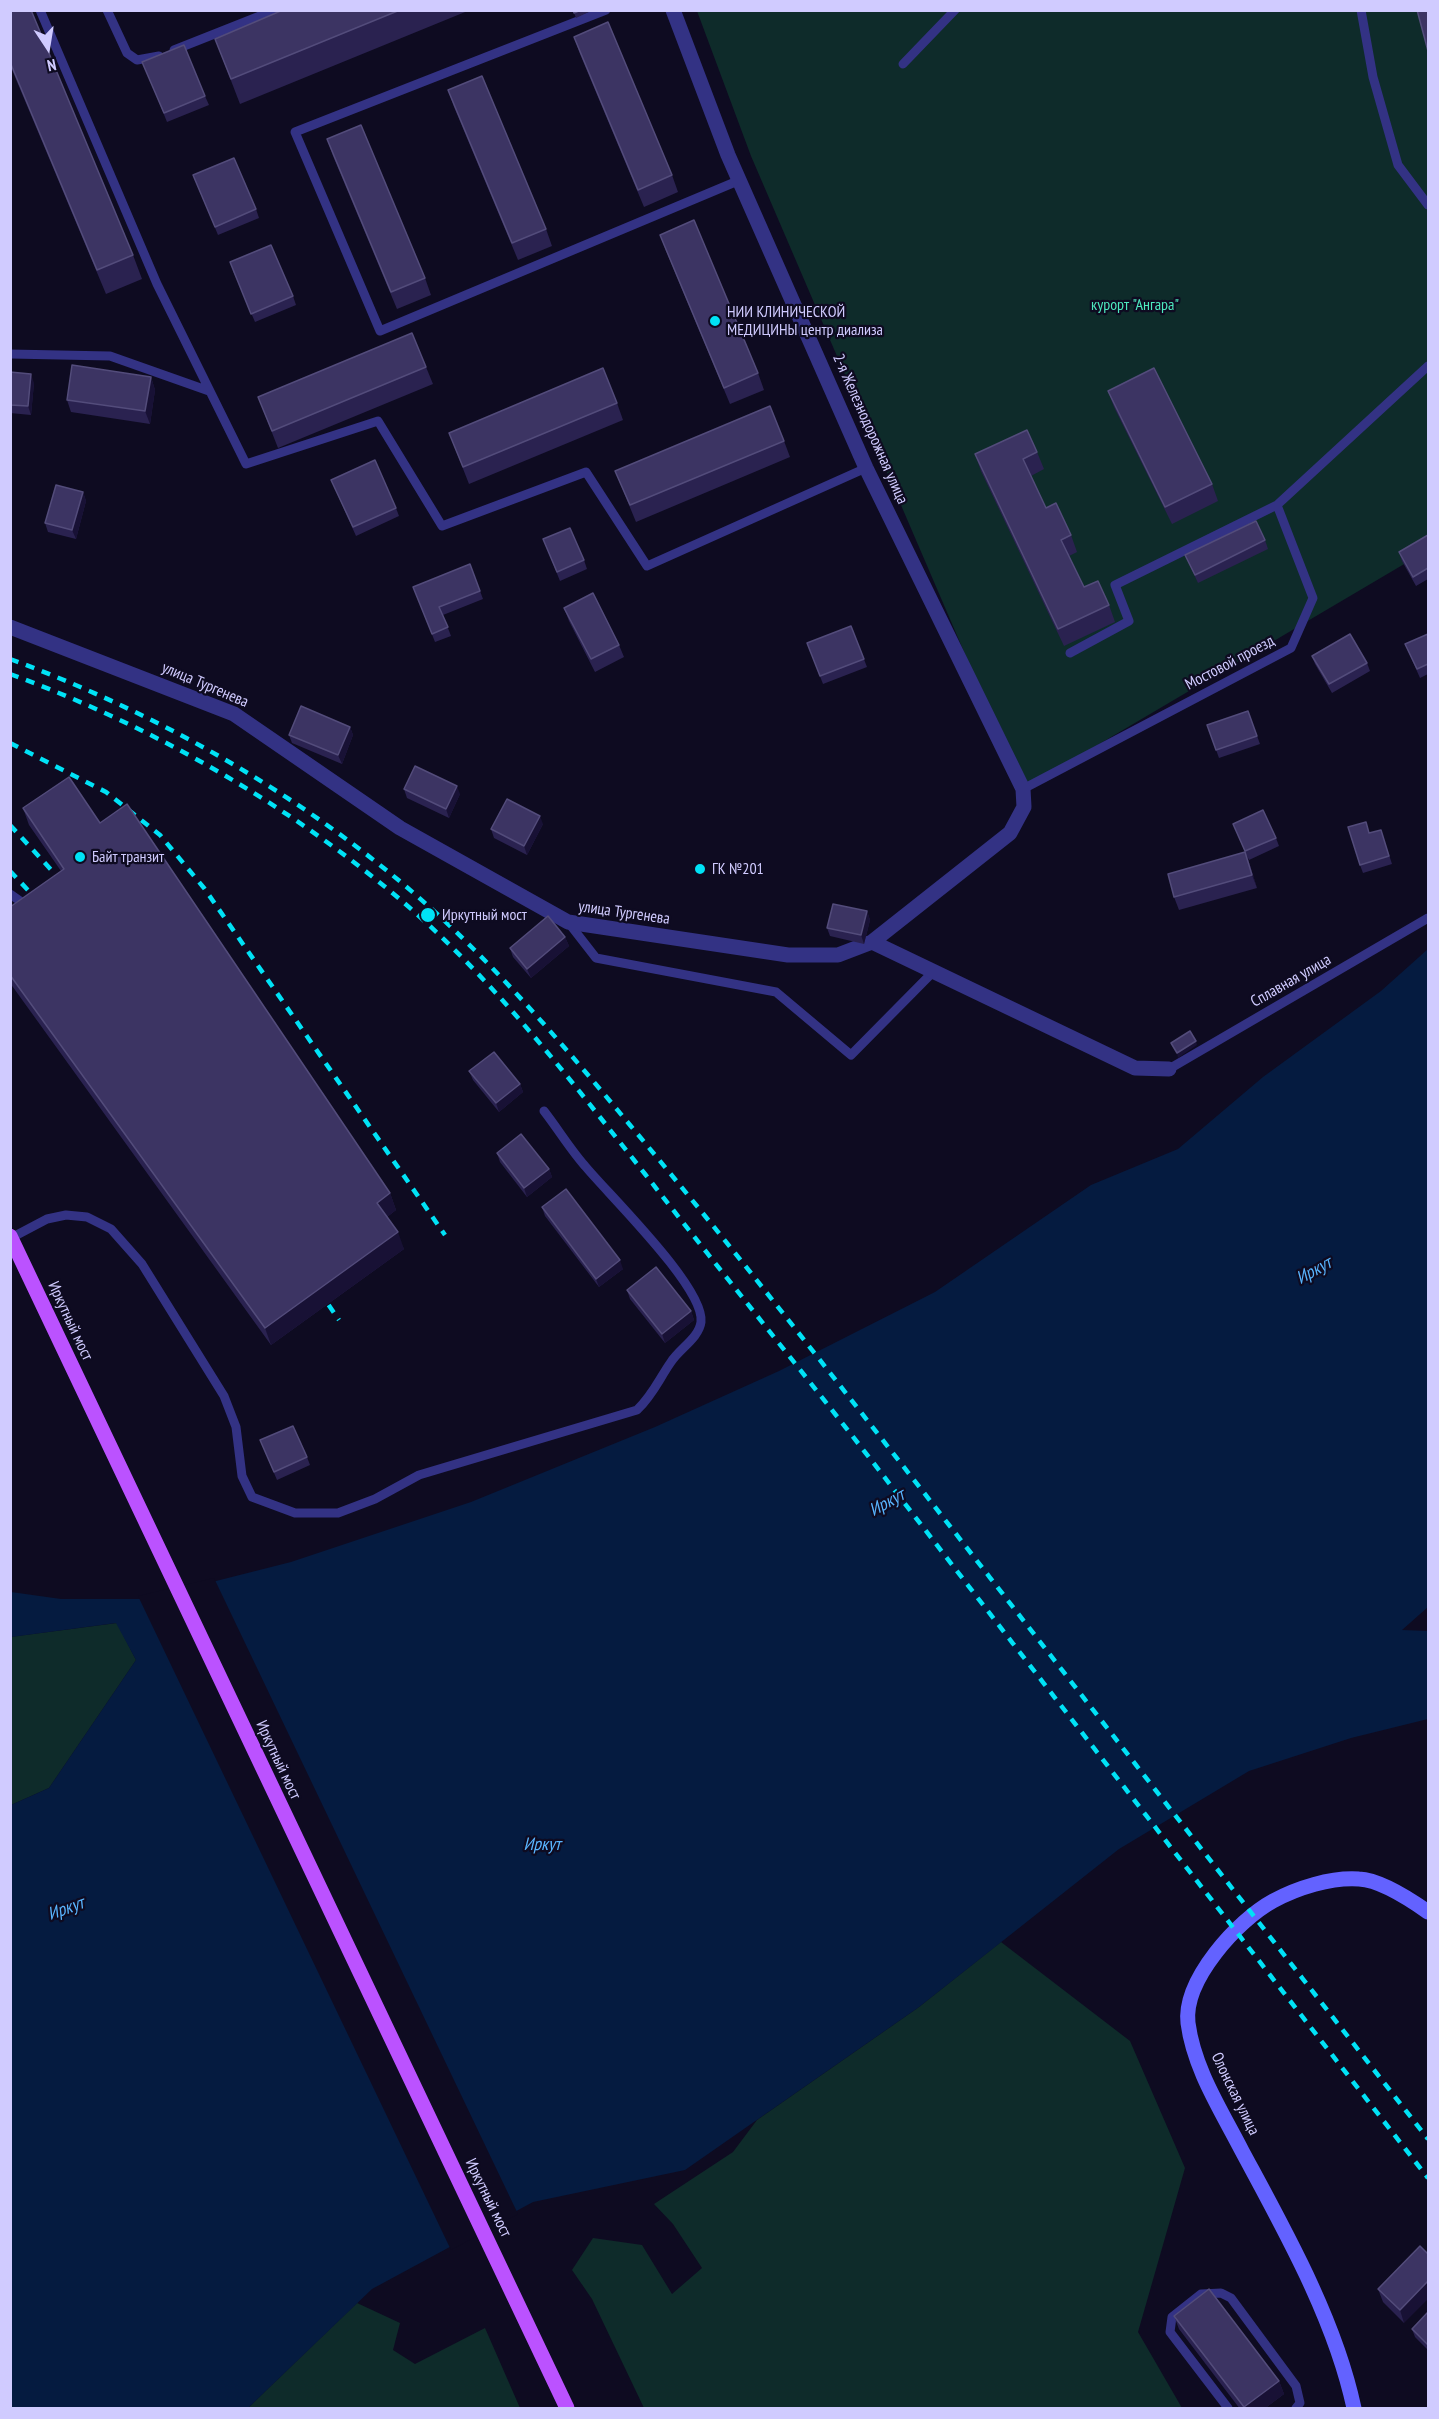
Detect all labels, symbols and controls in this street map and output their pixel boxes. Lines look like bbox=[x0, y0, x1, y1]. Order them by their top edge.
north arrow bbox=[18, 18, 78, 78]
text: N bbox=[45, 55, 58, 76]
park label: курорт "Ангара" bbox=[1091, 295, 1179, 315]
place label: НИИ КЛИНИЧЕСКОЙ МЕДИЦИНЫ центр диализа bbox=[727, 302, 883, 340]
marker: НИИ КЛИНИЧЕСКОЙ МЕДИЦИНЫ центр диализа bbox=[708, 314, 722, 328]
street label: 2-я Железнодорожная улица bbox=[828, 351, 912, 507]
street label: Мостовой проезд bbox=[1182, 631, 1278, 695]
street label: улица Тургенева bbox=[159, 658, 251, 712]
place label: Байт транзит bbox=[92, 847, 164, 867]
marker: Байт транзит bbox=[73, 850, 87, 864]
place label: ГК №201 bbox=[712, 859, 764, 879]
marker: ГК №201 bbox=[693, 862, 707, 876]
street label: улица Тургенева bbox=[577, 897, 671, 929]
place label: Иркутный мост bbox=[442, 905, 527, 925]
marker: Иркутный мост bbox=[419, 906, 437, 924]
street label: Сплавная улица bbox=[1248, 950, 1334, 1012]
water label: Иркут bbox=[1292, 1253, 1336, 1289]
street label: Иркутный мост bbox=[43, 1278, 97, 1364]
water label: Иркут bbox=[865, 1485, 909, 1521]
street label: Иркутный мост bbox=[251, 1717, 305, 1803]
water label: Иркут bbox=[523, 1834, 561, 1856]
water label: Иркут bbox=[45, 1892, 87, 1926]
street label: Олонская улица bbox=[1207, 2050, 1263, 2138]
street label: Иркутный мост bbox=[461, 2156, 515, 2240]

